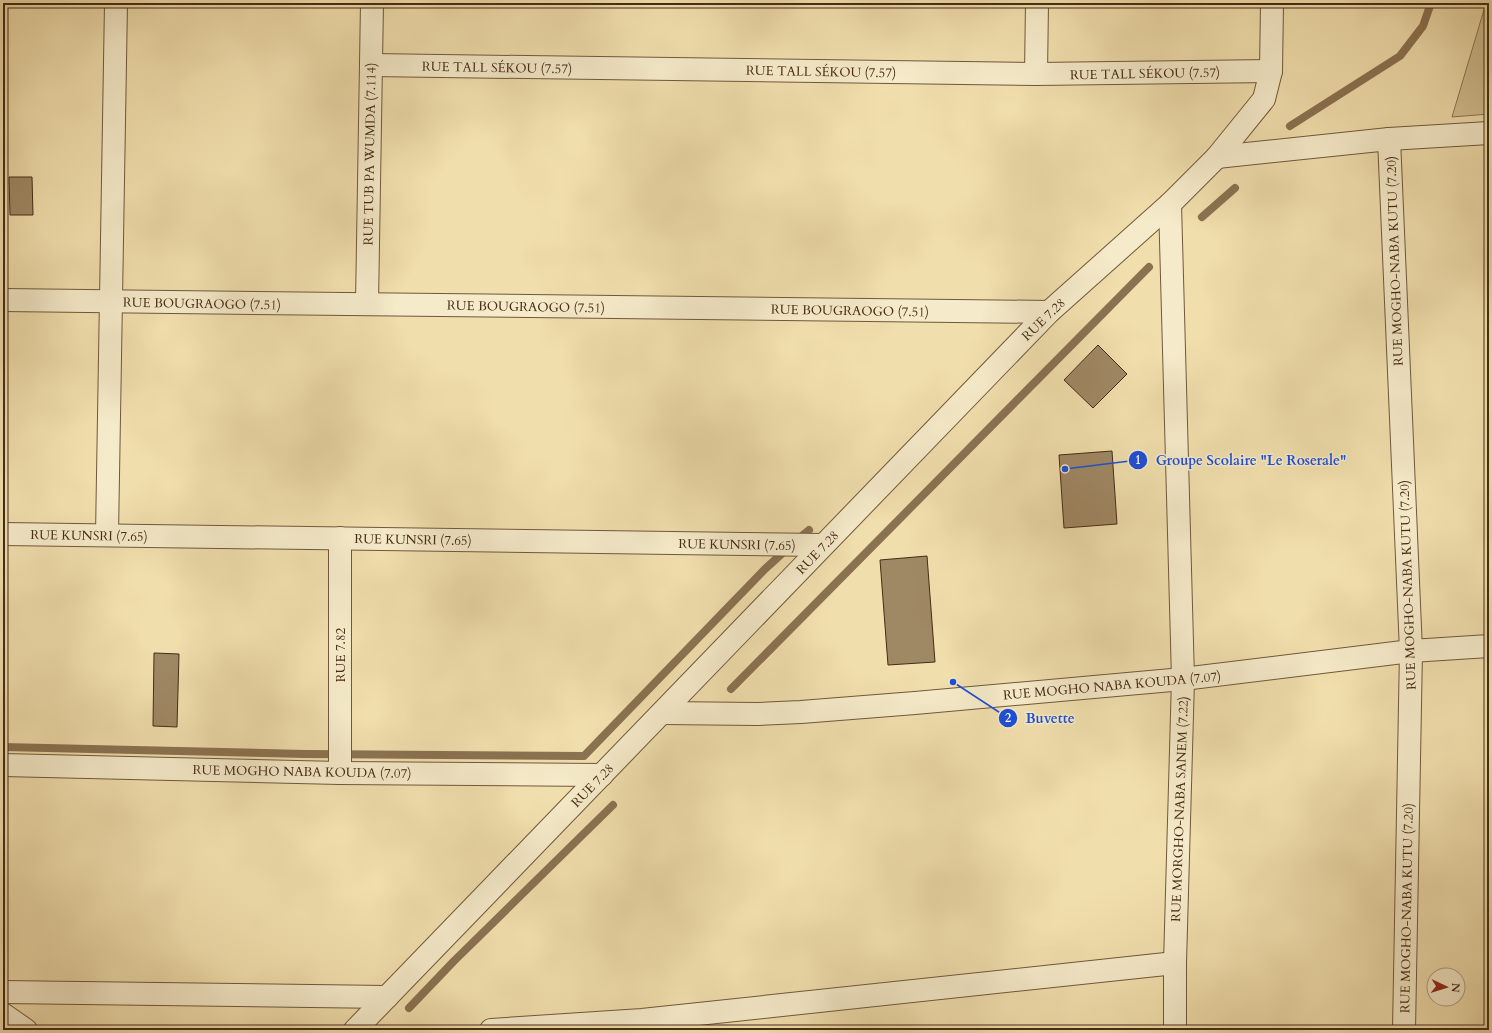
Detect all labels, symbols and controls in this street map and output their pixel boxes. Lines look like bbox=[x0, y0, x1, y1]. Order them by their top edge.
street label: RUE TALL SÉKOU (7.57) bbox=[422, 58, 572, 78]
street label: RUE TUB PA WUMDA (7.114) bbox=[359, 62, 381, 246]
street label: RUE TALL SÉKOU (7.57) bbox=[746, 62, 896, 82]
street label: RUE TALL SÉKOU (7.57) bbox=[1070, 64, 1220, 84]
street label: RUE MOGHO-NABA KUTU (7.20) bbox=[1382, 156, 1408, 366]
street label: RUE BOUGRAOGO (7.51) bbox=[123, 294, 281, 314]
street label: RUE 7.28 bbox=[1018, 294, 1070, 345]
street label: RUE BOUGRAOGO (7.51) bbox=[447, 297, 605, 317]
street label: RUE BOUGRAOGO (7.51) bbox=[771, 301, 929, 321]
callout: Groupe Scolaire "Le Roserale" bbox=[1128, 447, 1355, 473]
text: Groupe Scolaire "Le Roserale" bbox=[1156, 451, 1346, 470]
text: 1 bbox=[1135, 452, 1141, 468]
street label: RUE MOGHO-NABA KUTU (7.20) bbox=[1395, 480, 1421, 690]
street label: RUE KUNSRI (7.65) bbox=[30, 526, 148, 546]
street label: RUE 7.28 bbox=[792, 527, 843, 579]
street label: RUE KUNSRI (7.65) bbox=[354, 530, 472, 550]
street label: RUE KUNSRI (7.65) bbox=[678, 535, 796, 555]
street label: RUE 7.82 bbox=[332, 627, 350, 682]
street label: RUE MOGHO NABA KOUDA (7.07) bbox=[1002, 667, 1222, 704]
street label: RUE MORGHO-NABA SANEM (7.22) bbox=[1167, 696, 1193, 922]
callout: Buvette bbox=[998, 705, 1083, 731]
text: Buvette bbox=[1025, 709, 1075, 728]
text: 2 bbox=[1005, 710, 1011, 726]
street label: RUE 7.28 bbox=[567, 760, 618, 812]
street label: RUE MOGHO NABA KOUDA (7.07) bbox=[192, 761, 412, 783]
street label: RUE MOGHO-NABA KUTU (7.20) bbox=[1396, 803, 1418, 1013]
north arrow bbox=[1426, 967, 1466, 1007]
text: N bbox=[1448, 982, 1463, 993]

